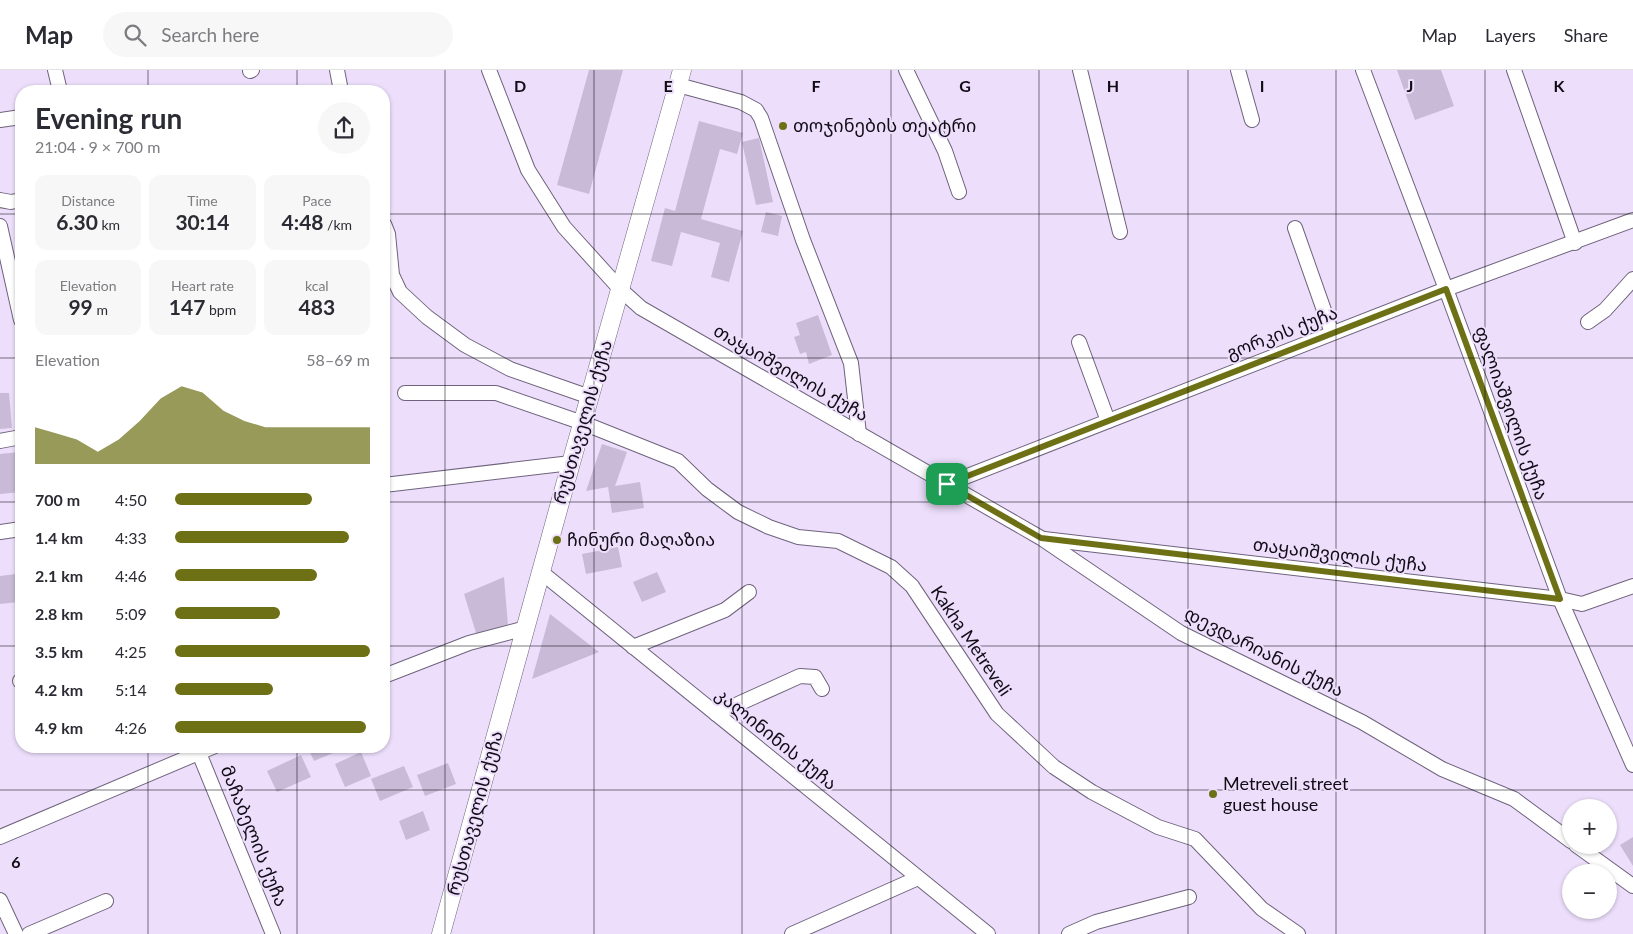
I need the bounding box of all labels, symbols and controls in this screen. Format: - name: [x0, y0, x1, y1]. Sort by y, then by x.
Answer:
- search box: [103, 12, 453, 57]
- text: Map: [25, 20, 73, 49]
- icon: search: [121, 21, 149, 49]
- text: Search here: [161, 23, 259, 46]
- text: Map: [1421, 24, 1457, 46]
- text: Layers: [1485, 24, 1536, 46]
- text: Share: [1564, 24, 1608, 46]
- text: D: [514, 76, 526, 95]
- text: E: [663, 76, 673, 95]
- text: F: [811, 76, 821, 95]
- text: G: [959, 76, 971, 95]
- text: H: [1107, 76, 1119, 95]
- text: I: [1260, 76, 1264, 95]
- text: J: [1407, 76, 1413, 95]
- text: K: [1554, 76, 1566, 95]
- text: Evening run: [35, 101, 182, 135]
- button: share: [318, 102, 370, 154]
- place label: თოჯინების თეატრი: [793, 114, 976, 137]
- marker: თოჯინების თეატრი: [777, 120, 789, 132]
- text: 21:04 · 9 × 700 m: [35, 137, 160, 156]
- text: Distance: [61, 192, 115, 209]
- text: Time: [187, 192, 218, 209]
- text: Pace: [302, 192, 331, 209]
- text: 6.30: [56, 209, 98, 234]
- text: 30:14: [175, 209, 230, 234]
- text: 4:48: [282, 209, 324, 234]
- text: km: [98, 216, 120, 233]
- text: /km: [324, 216, 352, 233]
- text: Elevation: [60, 277, 117, 294]
- text: Heart rate: [171, 277, 234, 294]
- text: kcal: [305, 277, 329, 294]
- text: 99: [68, 294, 93, 319]
- text: 147: [169, 294, 205, 319]
- text: 483: [299, 294, 335, 319]
- text: m: [93, 301, 108, 318]
- text: bpm: [205, 301, 236, 318]
- street label: გორკის ქუჩა: [1223, 301, 1341, 364]
- street label: თაყაიშვილის ქუჩა: [710, 319, 873, 426]
- street label: ფალიაშვილის ქუჩა: [1469, 323, 1554, 503]
- street label: რუსთაველის ქუჩა: [548, 337, 617, 507]
- text: Elevation: [35, 350, 100, 369]
- text: 58–69 m: [306, 350, 370, 369]
- pin: [926, 463, 968, 505]
- icon: arrive: [933, 470, 961, 498]
- text: 700 m: [35, 490, 80, 509]
- text: 4:50: [115, 490, 147, 509]
- text: 1.4 km: [35, 528, 83, 547]
- text: 4:33: [115, 528, 147, 547]
- place label: ჩინური მაღაზია: [567, 528, 715, 551]
- street label: თაყაიშვილის ქუჩა: [1252, 532, 1428, 577]
- marker: ჩინური მაღაზია: [551, 534, 563, 546]
- text: 2.1 km: [35, 566, 83, 585]
- text: 4:46: [115, 566, 147, 585]
- street label: Kakha Metreveli: [927, 581, 1017, 700]
- street label: დევდარიანის ქუჩა: [1181, 601, 1348, 702]
- text: 2.8 km: [35, 604, 83, 623]
- text: 5:09: [115, 604, 147, 623]
- text: 3.5 km: [35, 642, 83, 661]
- text: 4:25: [115, 642, 147, 661]
- text: 4.2 km: [35, 680, 83, 699]
- text: 5:14: [115, 680, 147, 699]
- street label: კალინინის ქუჩა: [711, 682, 842, 795]
- text: 4.9 km: [35, 718, 83, 737]
- text: 4:26: [115, 718, 147, 737]
- street label: რუსთაველის ქუჩა: [441, 728, 508, 898]
- street label: მაჩაბელის ქუჩა: [216, 762, 293, 910]
- place label: Metreveli street guest house: [1223, 772, 1349, 815]
- marker: Metreveli street guest house: [1207, 788, 1219, 800]
- map controls: [1562, 799, 1617, 919]
- button: +: [1562, 799, 1617, 854]
- text: 6: [11, 852, 21, 871]
- button: −: [1562, 864, 1617, 919]

